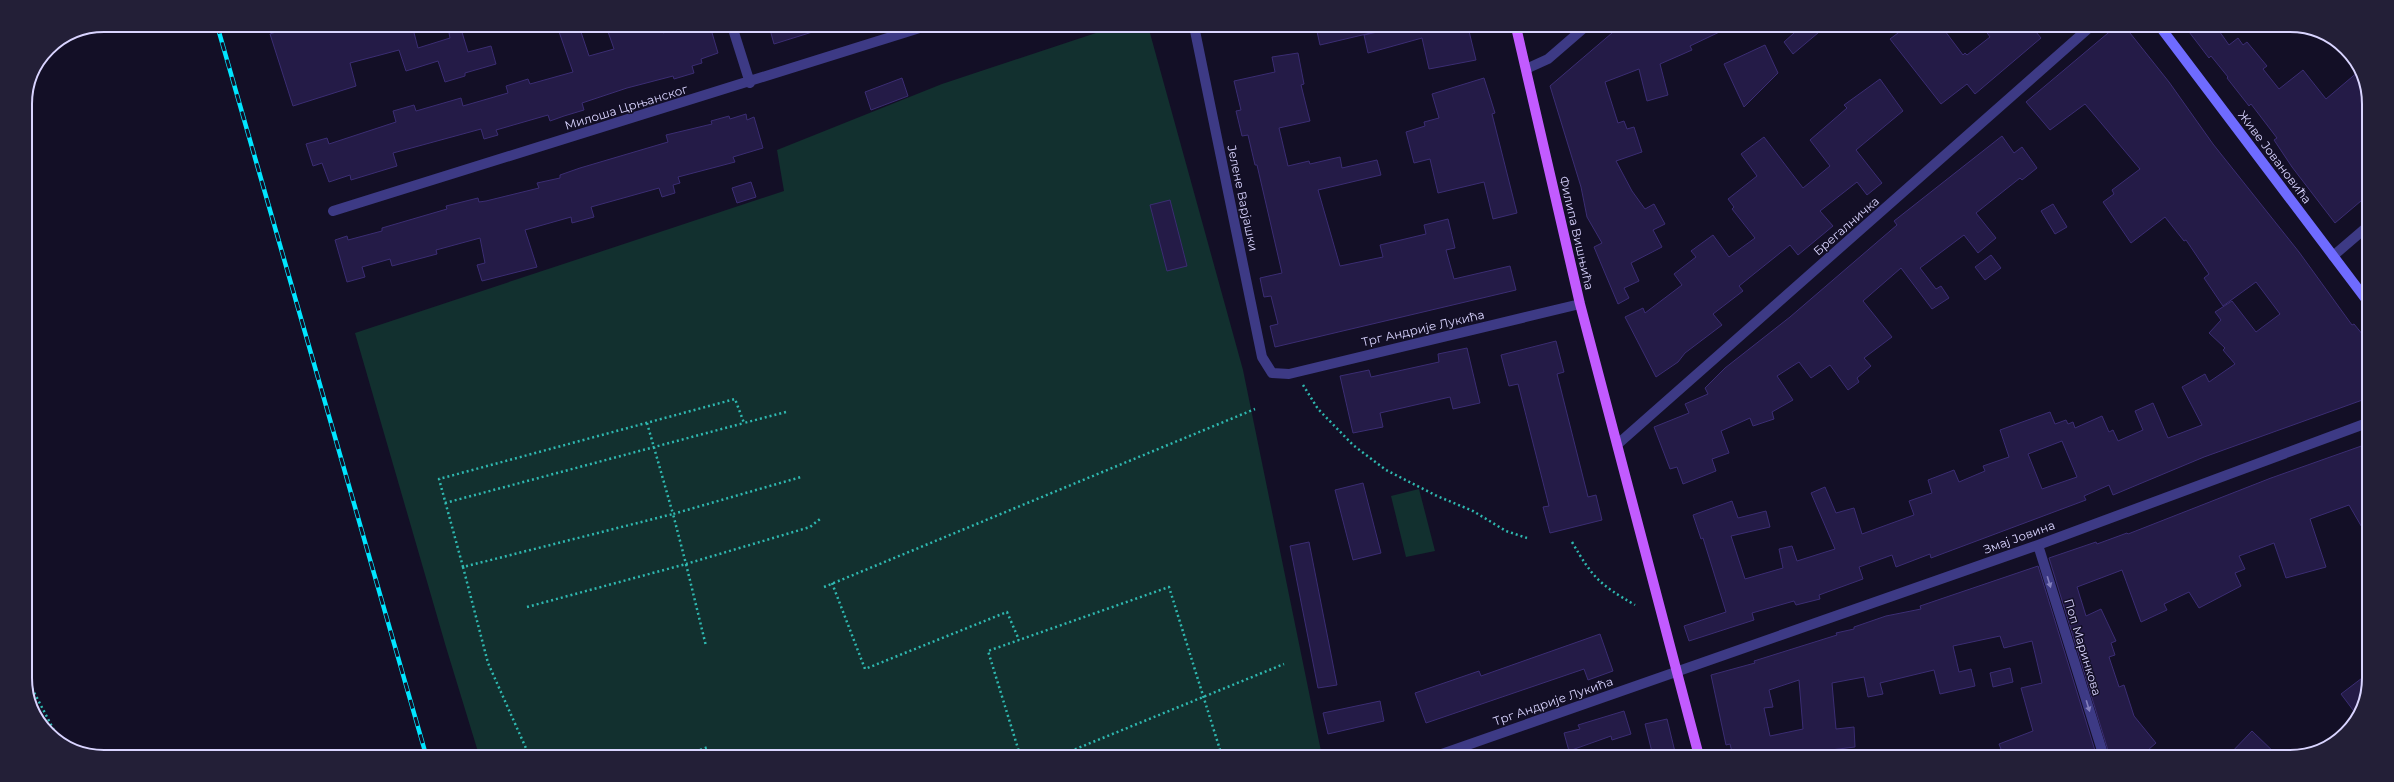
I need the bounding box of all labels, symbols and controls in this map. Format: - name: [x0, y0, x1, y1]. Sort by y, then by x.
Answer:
- street label: Милоша Црњанског: [563, 81, 690, 133]
- street label: Живе Јовановића: [2235, 107, 2315, 207]
- street label: Јелене Варјашки: [1224, 144, 1262, 252]
- street label: Филипа Вишњића: [1557, 175, 1597, 291]
- street label: Брегалничка: [1810, 193, 1882, 259]
- street label: Трг Андрије Лукића: [1360, 307, 1486, 349]
- street label: Змај Јовина: [1981, 517, 2057, 557]
- one-way arrow: [2046, 576, 2052, 588]
- street label: Поп Маринкова: [2061, 597, 2105, 697]
- street label: Трг Андрије Лукића: [1491, 673, 1615, 729]
- one-way arrow: [2085, 700, 2091, 712]

